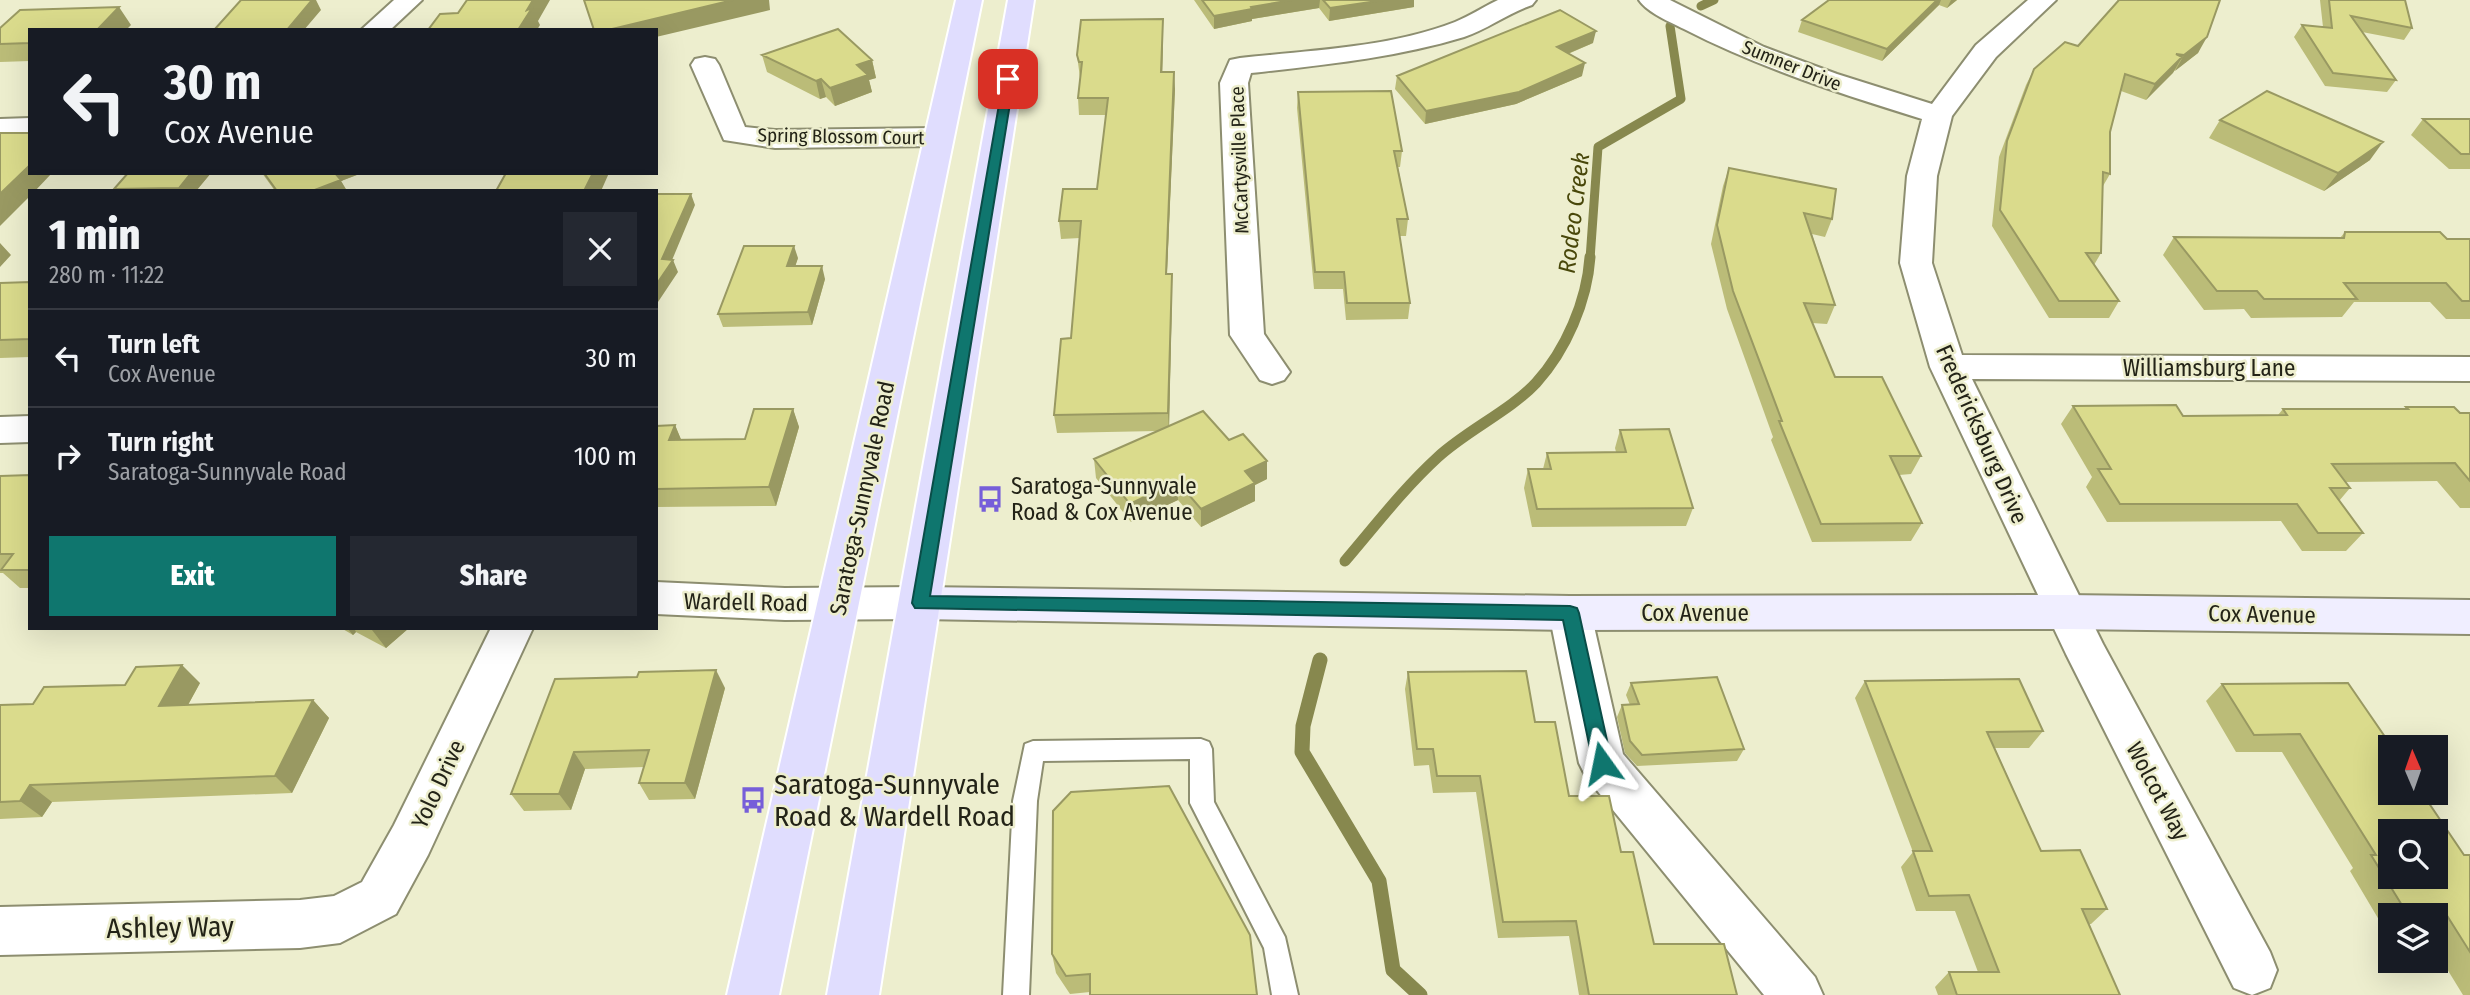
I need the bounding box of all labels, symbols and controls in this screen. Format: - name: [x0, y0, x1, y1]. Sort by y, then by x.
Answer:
- street label: Sumner Drive: [1739, 35, 1845, 96]
- pin: [978, 49, 1038, 109]
- text: 30 m: [164, 53, 262, 112]
- icon: left: [49, 56, 140, 147]
- icon: arrive: [989, 60, 1027, 98]
- street label: McCartysville Place: [1225, 86, 1254, 234]
- text: Cox Avenue: [164, 113, 314, 151]
- street label: Spring Blossom Court: [757, 124, 925, 149]
- water label: Rodeo Creek: [1553, 151, 1595, 275]
- text: 1 min: [49, 210, 140, 260]
- button: close: [563, 212, 637, 286]
- text: 280 m · 11:22: [49, 261, 164, 289]
- text: Turn left: [108, 329, 200, 360]
- icon: left: [49, 339, 87, 377]
- street label: Fredericksburg Drive: [1930, 340, 2034, 528]
- text: 30 m: [586, 343, 637, 374]
- street label: Williamsburg Lane: [2123, 354, 2295, 382]
- text: Cox Avenue: [108, 360, 216, 388]
- street label: Saratoga-Sunnyvale Road: [823, 378, 901, 618]
- text: Turn right: [108, 427, 214, 458]
- icon: right: [49, 437, 87, 475]
- text: 100 m: [574, 441, 637, 472]
- text: Saratoga-Sunnyvale Road: [108, 458, 347, 486]
- place label: Saratoga-Sunnyvale Road & Cox Avenue: [1011, 472, 1197, 526]
- bus stop icon: Saratoga-Sunnyvale Road & Cox Avenue: [975, 484, 1005, 514]
- button: Exit: [49, 536, 336, 616]
- button: Share: [350, 536, 637, 616]
- street label: Wardell Road: [684, 587, 808, 617]
- street label: Cox Avenue: [1641, 599, 1749, 627]
- street label: Cox Avenue: [2208, 599, 2316, 629]
- position arrow: [1565, 726, 1639, 800]
- street label: Yolo Drive: [405, 735, 471, 833]
- north arrow: [2378, 735, 2448, 805]
- map controls: [2378, 735, 2448, 973]
- street label: Wolcot Way: [2120, 737, 2196, 846]
- place label: Saratoga-Sunnyvale Road & Wardell Road: [774, 768, 1015, 833]
- bus stop icon: Saratoga-Sunnyvale Road & Wardell Road: [738, 785, 768, 815]
- button: search: [2378, 819, 2448, 889]
- button: layers: [2378, 903, 2448, 973]
- street label: Ashley Way: [106, 910, 234, 945]

